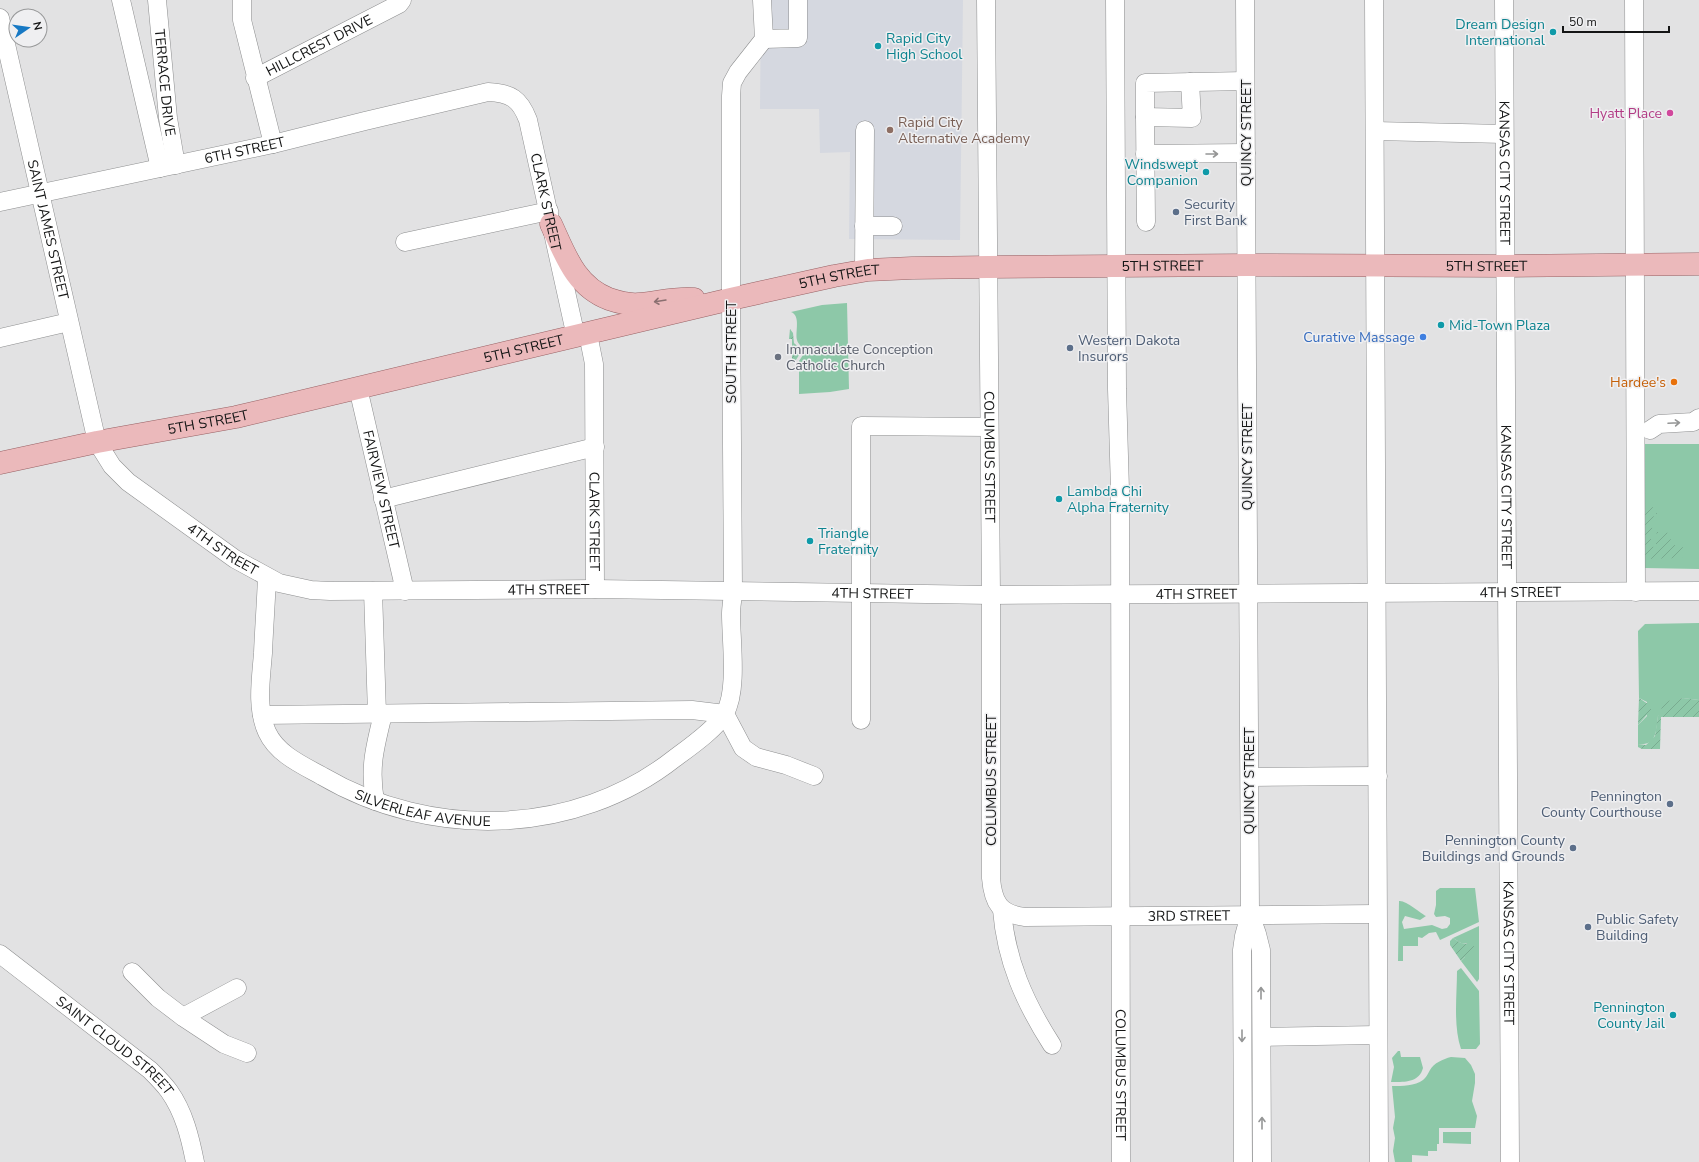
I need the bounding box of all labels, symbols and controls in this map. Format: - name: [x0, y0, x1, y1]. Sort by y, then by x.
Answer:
- north arrow: [8, 8, 48, 48]
- scale bar: [1563, 8, 1669, 34]
- street label: HILLCREST DRIVE: [262, 10, 376, 80]
- text: 50 m: [1569, 14, 1597, 30]
- place label: Dream Design International: [1455, 15, 1546, 50]
- text: N: [29, 20, 45, 32]
- marker: Dream Design International: [1548, 27, 1558, 37]
- street label: TERRACE DRIVE: [150, 28, 180, 138]
- place label: Rapid City High School: [886, 29, 963, 64]
- marker: Rapid City High School: [873, 41, 883, 51]
- street label: QUINCY STREET: [1237, 79, 1256, 186]
- street label: KANSAS CITY STREET: [1495, 101, 1515, 246]
- place label: Hyatt Place: [1589, 104, 1662, 123]
- marker: Hyatt Place: [1665, 108, 1675, 118]
- place label: Rapid City Alternative Academy: [898, 113, 1031, 148]
- marker: Rapid City Alternative Academy: [885, 125, 895, 135]
- street label: 6TH STREET: [203, 132, 287, 168]
- one-way arrow: [1205, 150, 1218, 158]
- street label: CLARK STREET: [526, 151, 566, 253]
- place label: Windswept Companion: [1125, 155, 1198, 190]
- street label: SAINT JAMES STREET: [23, 158, 74, 302]
- marker: Windswept Companion: [1201, 167, 1211, 177]
- place label: Security First Bank: [1184, 195, 1248, 230]
- marker: Security First Bank: [1171, 207, 1181, 217]
- street label: 5TH STREET: [1121, 256, 1204, 275]
- street label: 5TH STREET: [1446, 256, 1528, 276]
- street label: 5TH STREET: [797, 260, 881, 293]
- one-way arrow: [654, 297, 667, 305]
- street label: SOUTH STREET: [722, 300, 741, 403]
- place label: Mid-Town Plaza: [1449, 316, 1550, 335]
- marker: Mid-Town Plaza: [1436, 320, 1446, 330]
- place label: Curative Massage: [1303, 328, 1415, 347]
- street label: 5TH STREET: [481, 330, 566, 367]
- place label: Western Dakota Insurors: [1078, 331, 1180, 366]
- marker: Curative Massage: [1418, 332, 1428, 342]
- place label: Immaculate Conception Catholic Church: [786, 340, 933, 375]
- marker: Western Dakota Insurors: [1065, 343, 1075, 353]
- marker: Immaculate Conception Catholic Church: [773, 352, 783, 362]
- place label: Hardee's: [1610, 373, 1666, 392]
- marker: Hardee's: [1669, 377, 1679, 387]
- street label: COLUMBUS STREET: [980, 391, 1000, 524]
- street label: QUINCY STREET: [1238, 403, 1257, 510]
- street label: 5TH STREET: [166, 405, 251, 439]
- one-way arrow: [1667, 419, 1680, 426]
- street label: KANSAS CITY STREET: [1497, 425, 1516, 570]
- street label: FAIRVIEW STREET: [359, 428, 404, 551]
- street label: CLARK STREET: [585, 472, 604, 572]
- place label: Lambda Chi Alpha Fraternity: [1067, 482, 1170, 517]
- marker: Lambda Chi Alpha Fraternity: [1054, 494, 1064, 504]
- street label: 4TH STREET: [183, 518, 262, 580]
- place label: Triangle Fraternity: [818, 524, 879, 559]
- marker: Triangle Fraternity: [805, 536, 815, 546]
- street label: 4TH STREET: [507, 580, 590, 599]
- street label: 4TH STREET: [1479, 582, 1562, 602]
- street label: 4TH STREET: [831, 583, 914, 603]
- street label: 4TH STREET: [1155, 584, 1238, 604]
- street label: COLUMBUS STREET: [982, 713, 1001, 846]
- street label: QUINCY STREET: [1240, 727, 1259, 834]
- street label: SILVERLEAF AVENUE: [352, 784, 491, 830]
- place label: Pennington County Courthouse: [1541, 787, 1662, 822]
- marker: Pennington County Courthouse: [1665, 799, 1675, 809]
- place label: Pennington County Buildings and Grounds: [1422, 831, 1566, 866]
- marker: Pennington County Buildings and Grounds: [1568, 843, 1578, 853]
- street label: KANSAS CITY STREET: [1499, 881, 1519, 1026]
- street label: 3RD STREET: [1148, 906, 1231, 925]
- place label: Public Safety Building: [1596, 910, 1679, 945]
- marker: Public Safety Building: [1583, 922, 1593, 932]
- one-way arrow: [1257, 987, 1265, 1000]
- street label: SAINT CLOUD STREET: [52, 991, 179, 1099]
- place label: Pennington County Jail: [1593, 998, 1666, 1033]
- street label: COLUMBUS STREET: [1111, 1009, 1130, 1142]
- marker: Pennington County Jail: [1668, 1010, 1678, 1020]
- one-way arrow: [1238, 1029, 1246, 1042]
- one-way arrow: [1258, 1117, 1266, 1130]

